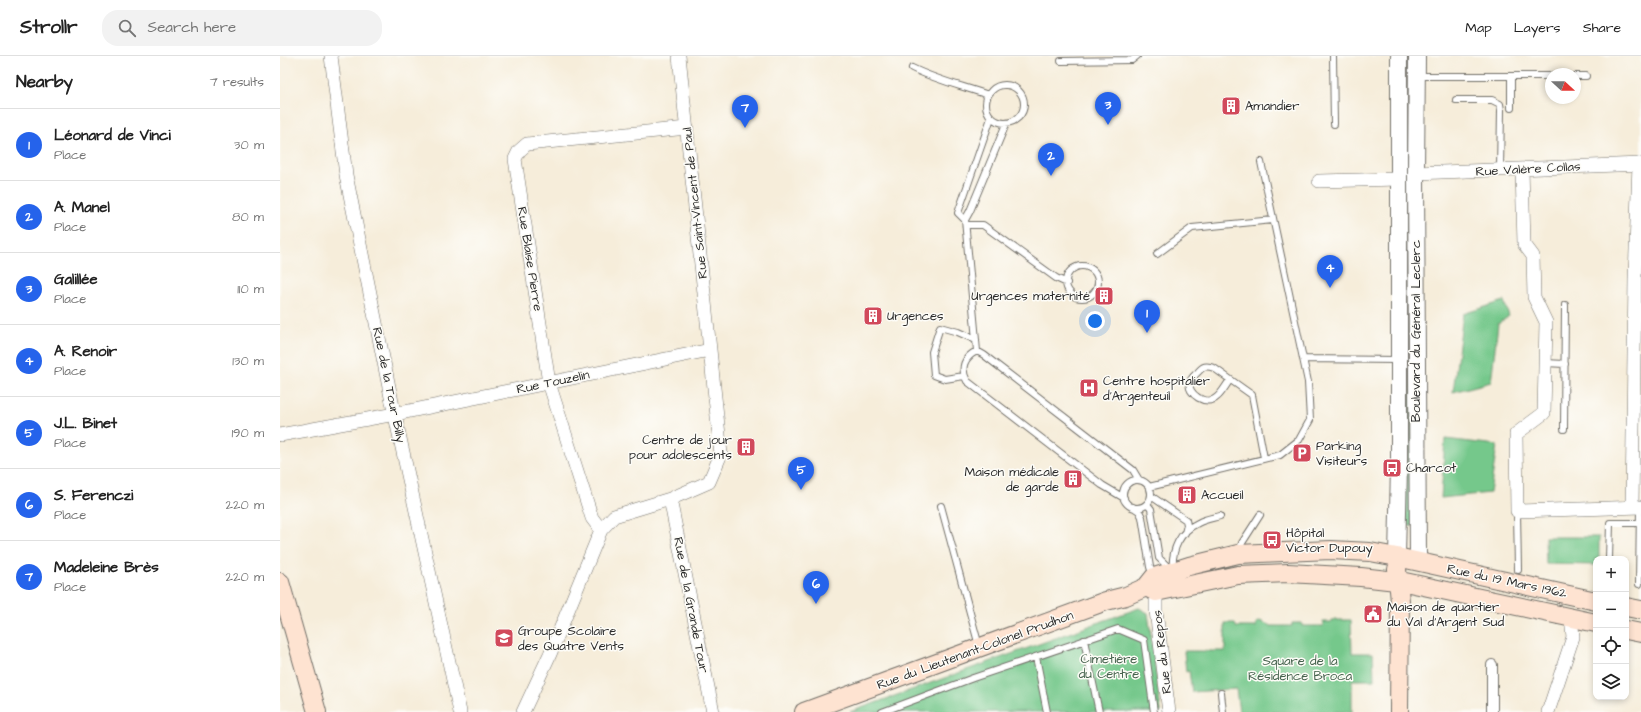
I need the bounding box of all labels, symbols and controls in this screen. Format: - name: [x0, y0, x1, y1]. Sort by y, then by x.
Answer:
- search box: [102, 10, 382, 46]
- text: Strollr: [20, 14, 78, 41]
- icon: search: [116, 17, 138, 39]
- text: Search here: [148, 17, 236, 38]
- text: Map: [1465, 18, 1492, 38]
- text: Layers: [1514, 18, 1561, 38]
- text: Share: [1583, 18, 1621, 38]
- north arrow: [1545, 68, 1581, 104]
- text: Nearby: [16, 70, 73, 94]
- text: 7 results: [210, 73, 264, 91]
- pin: 3: [1095, 92, 1121, 125]
- pin: 7: [732, 95, 758, 128]
- building icon: Amandier: [1220, 95, 1242, 117]
- place label: Amandier: [1245, 97, 1299, 115]
- text: Léonard de Vinci: [54, 125, 171, 146]
- street label: Rue Saint-Vincent de Paul: [678, 126, 712, 280]
- text: 1: [28, 136, 30, 154]
- text: 30 m: [234, 136, 264, 154]
- pin: 2: [1038, 143, 1064, 176]
- text: Place: [54, 146, 86, 164]
- street label: Rue Valère Collas: [1475, 157, 1581, 181]
- text: A. Manel: [54, 197, 110, 218]
- street label: Rue Blaise Pierre: [513, 206, 547, 312]
- text: 2: [25, 208, 33, 226]
- text: 80 m: [232, 208, 264, 226]
- text: Place: [54, 218, 86, 236]
- street label: Boulevard du Général Leclerc: [1407, 240, 1425, 422]
- pin: 4: [1317, 255, 1343, 288]
- text: Galillée: [54, 269, 98, 290]
- text: 3: [26, 280, 32, 298]
- text: 110 m: [237, 280, 264, 298]
- building icon: Urgences maternité: [1093, 285, 1115, 307]
- place label: Urgences maternité: [971, 287, 1090, 306]
- text: Place: [54, 290, 86, 308]
- pin: 1: [1134, 300, 1160, 333]
- building icon: Urgences: [862, 305, 884, 327]
- place label: Urgences: [887, 307, 944, 326]
- your location: [1085, 311, 1105, 331]
- street label: Rue de la Tour Billy: [367, 326, 410, 445]
- text: A. Renoir: [54, 341, 117, 362]
- text: 4: [25, 352, 33, 370]
- text: 130 m: [232, 352, 264, 370]
- text: Place: [54, 362, 86, 380]
- street label: Rue Touzelin: [515, 365, 592, 399]
- place label: Centre hospitalier d'Argenteuil: [1103, 372, 1210, 406]
- hospital icon: Centre hospitalier d'Argenteuil: [1078, 377, 1100, 399]
- text: J.L. Binet: [54, 413, 117, 434]
- text: 5: [24, 424, 34, 442]
- text: 190 m: [231, 424, 264, 442]
- place label: Centre de jour pour adolescents: [629, 431, 732, 464]
- text: Place: [54, 434, 86, 452]
- building icon: Centre de jour pour adolescents: [735, 436, 757, 458]
- place label: Parking Visiteurs: [1316, 437, 1368, 470]
- parking icon: Parking Visiteurs: [1291, 442, 1313, 464]
- pin: 5: [788, 457, 814, 490]
- bus stop icon: Charcot: [1381, 457, 1403, 479]
- place label: Charcot: [1406, 459, 1457, 477]
- place label: Maison médicale de garde: [964, 463, 1059, 497]
- building icon: Maison médicale de garde: [1062, 468, 1084, 490]
- building icon: Accueil: [1176, 484, 1198, 506]
- text: S. Ferenczi: [54, 485, 133, 506]
- place label: Accueil: [1201, 486, 1243, 504]
- text: 6: [25, 496, 33, 514]
- text: 220 m: [226, 496, 264, 514]
- text: Place: [54, 506, 86, 524]
- place label: Hôpital Victor Dupouy: [1286, 524, 1373, 558]
- bus stop icon: Hôpital Victor Dupouy: [1261, 529, 1283, 551]
- street label: Rue de la Grande Tour: [669, 535, 713, 675]
- map controls: [1593, 556, 1629, 700]
- button: +: [1593, 556, 1629, 592]
- text: Madeleine Brès: [54, 557, 159, 578]
- street label: Rue du 19 Mars 1962: [1446, 560, 1569, 603]
- text: 7: [25, 568, 33, 586]
- text: 220 m: [226, 568, 264, 586]
- pin: 6: [803, 571, 829, 604]
- text: Place: [54, 578, 86, 596]
- button: −: [1593, 592, 1629, 628]
- place label: Maison de quartier du Val d'Argent Sud: [1387, 598, 1504, 632]
- public building icon: Maison de quartier du Val d'Argent Sud: [1362, 603, 1384, 625]
- street label: Rue du Lieutenant-Colonel Prudhon: [874, 606, 1076, 694]
- street label: Rue du Repos: [1148, 609, 1176, 695]
- place label: Groupe Scolaire des Quatre Vents: [518, 622, 625, 655]
- school or university icon: Groupe Scolaire des Quatre Vents: [493, 627, 515, 649]
- button: locate: [1593, 628, 1629, 664]
- park label: Cimetière du Centre: [1079, 650, 1139, 683]
- park label: Square de la Résidence Broca: [1248, 652, 1352, 685]
- button: layers: [1593, 664, 1629, 700]

